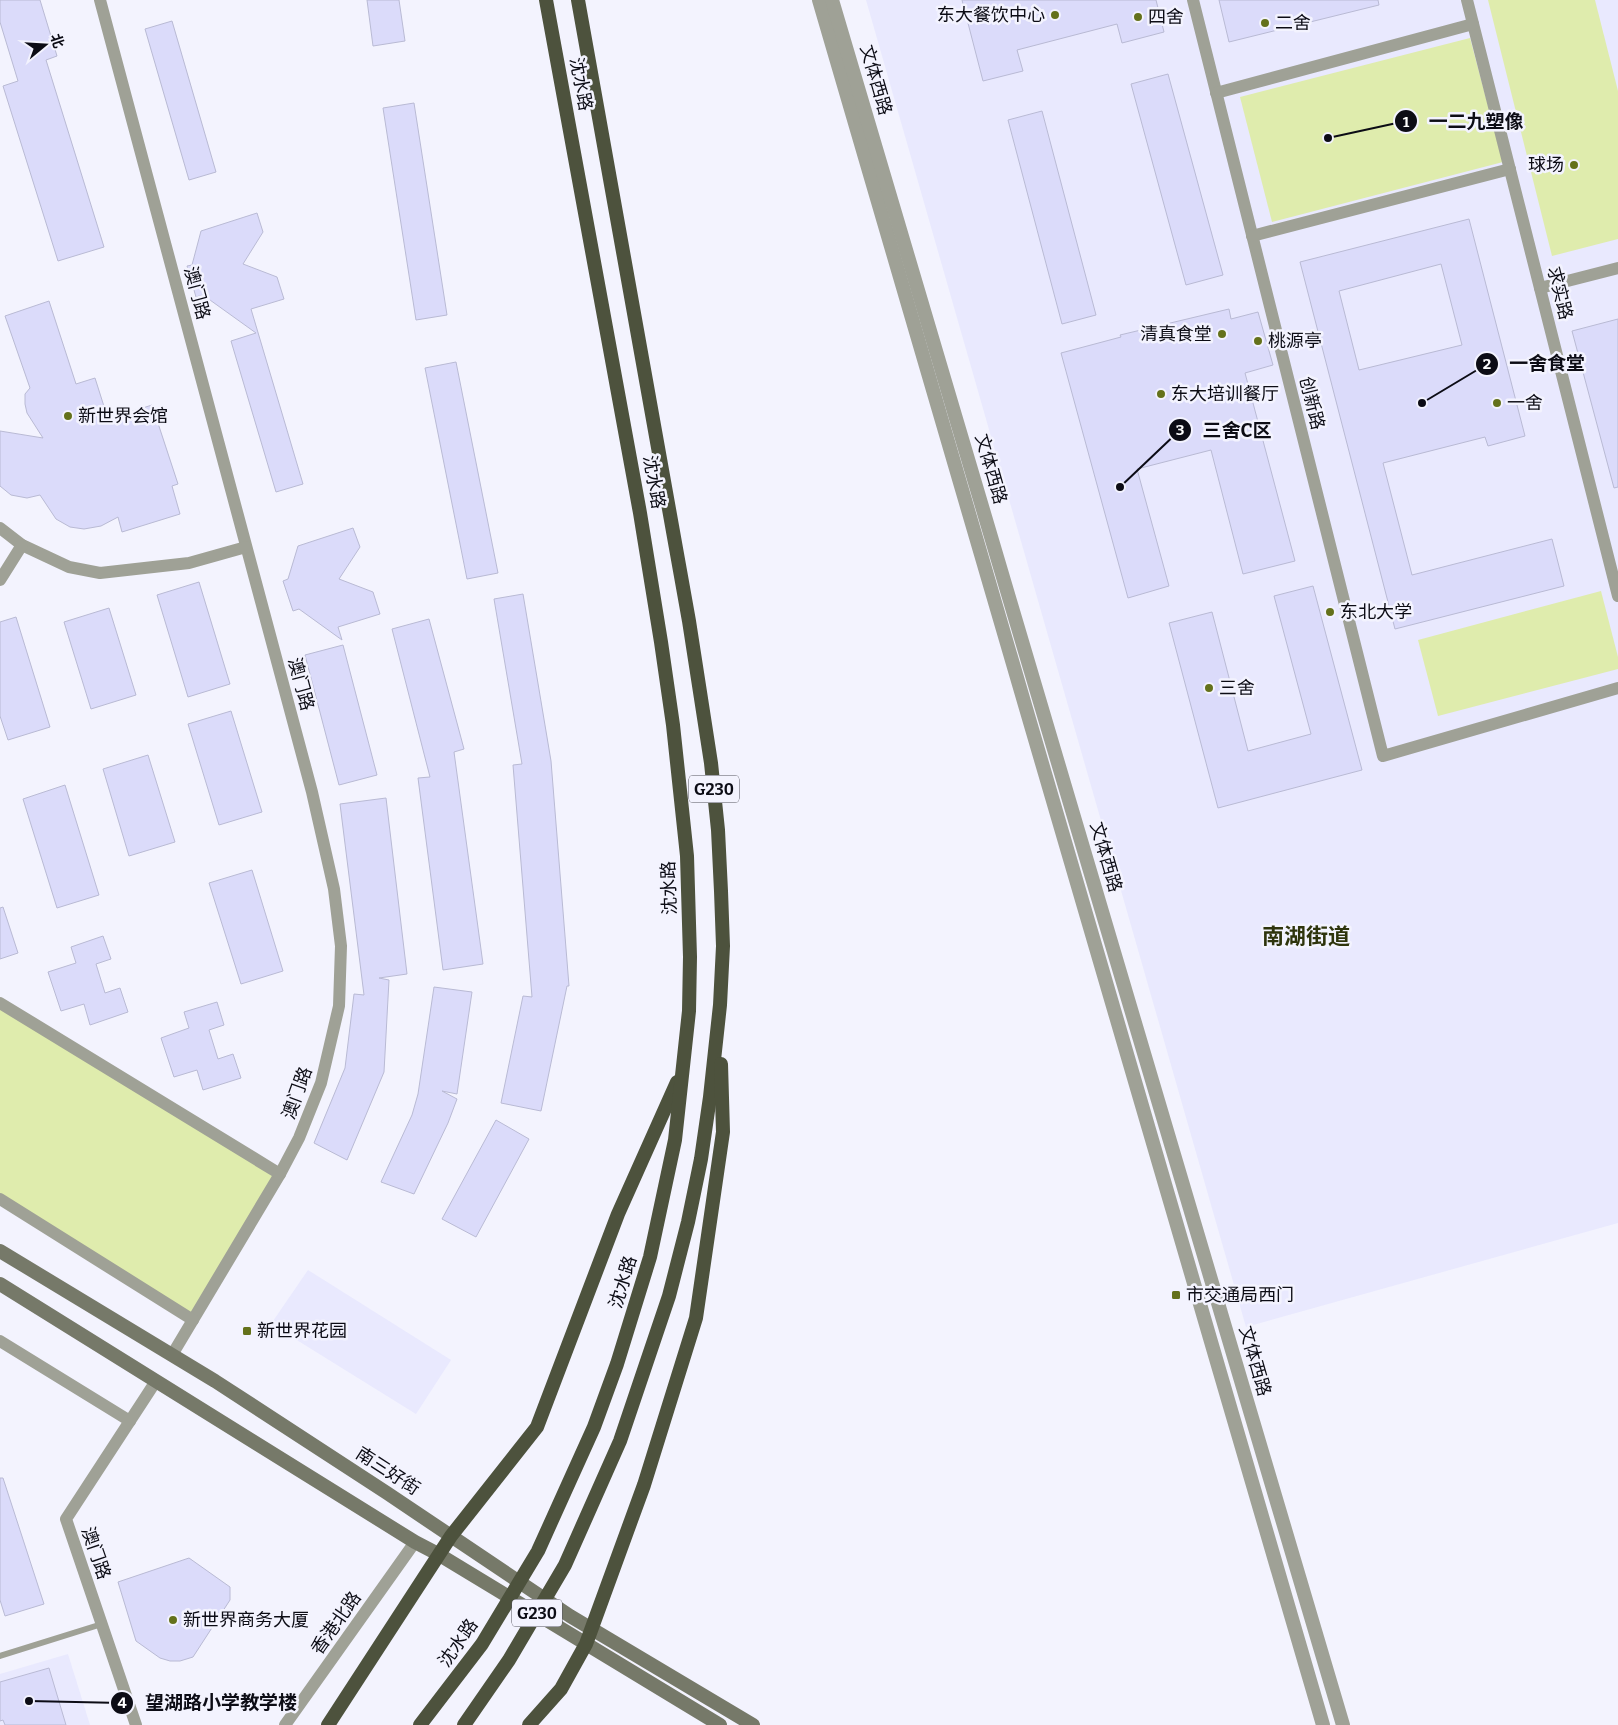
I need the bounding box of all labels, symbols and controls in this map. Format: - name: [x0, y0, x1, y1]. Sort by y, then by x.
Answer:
- place label: 东大餐饮中心: [937, 4, 1045, 26]
- place label: 四舍: [1148, 6, 1184, 28]
- marker: 东大餐饮中心: [1049, 9, 1061, 21]
- marker: 四舍: [1132, 11, 1144, 23]
- place label: 二舍: [1275, 12, 1311, 34]
- marker: 二舍: [1259, 17, 1271, 29]
- north arrow: [20, 20, 70, 70]
- text: 北: [47, 32, 67, 50]
- street label: 文体西路: [856, 42, 896, 118]
- street label: 沈水路: [565, 55, 597, 113]
- callout: 一二九塑像: [1393, 104, 1533, 138]
- text: 一二九塑像: [1428, 110, 1524, 133]
- text: 1: [1403, 113, 1410, 131]
- place label: 球场: [1528, 154, 1564, 176]
- marker: 球场: [1568, 159, 1580, 171]
- street label: 澳门路: [179, 264, 215, 322]
- street label: 求实路: [1543, 264, 1577, 322]
- place label: 清真食堂: [1140, 323, 1212, 345]
- marker: 清真食堂: [1216, 328, 1228, 340]
- place label: 桃源亭: [1268, 330, 1322, 352]
- marker: 桃源亭: [1252, 335, 1264, 347]
- callout: 一舍食堂: [1474, 347, 1595, 381]
- text: 一舍食堂: [1509, 352, 1585, 375]
- text: 2: [1483, 355, 1491, 373]
- street label: 创新路: [1295, 374, 1329, 432]
- place label: 东大培训餐厅: [1171, 383, 1279, 405]
- marker: 东大培训餐厅: [1155, 388, 1167, 400]
- place label: 一舍: [1507, 392, 1543, 414]
- marker: 一舍: [1491, 397, 1503, 409]
- place label: 新世界会馆: [78, 405, 168, 427]
- marker: 新世界会馆: [62, 410, 74, 422]
- callout: 三舍C区: [1167, 413, 1281, 447]
- text: 三舍C区: [1202, 419, 1272, 442]
- text: 3: [1176, 421, 1184, 439]
- street label: 文体西路: [971, 431, 1011, 507]
- street label: 沈水路: [638, 454, 670, 510]
- place label: 东北大学: [1340, 601, 1412, 623]
- marker: 东北大学: [1324, 606, 1336, 618]
- street label: 澳门路: [283, 655, 319, 713]
- place label: 三舍: [1219, 677, 1255, 699]
- marker: 三舍: [1203, 682, 1215, 694]
- road number: G230: [689, 776, 739, 802]
- street label: 文体西路: [1086, 819, 1126, 895]
- street label: 沈水路: [657, 861, 681, 915]
- district label: 南湖街道: [1262, 923, 1350, 950]
- street label: 澳门路: [277, 1064, 317, 1122]
- street label: 沈水路: [605, 1253, 641, 1311]
- place label: 市交通局西门: [1186, 1284, 1294, 1306]
- marker: 市交通局西门: [1170, 1289, 1182, 1301]
- place label: 新世界花园: [257, 1320, 347, 1342]
- street label: 文体西路: [1235, 1323, 1275, 1399]
- marker: 新世界花园: [241, 1325, 253, 1337]
- street label: 南三好街: [352, 1442, 424, 1500]
- street label: 澳门路: [77, 1524, 115, 1582]
- street label: 香港北路: [306, 1587, 366, 1659]
- road number: G230: [512, 1600, 562, 1626]
- place label: 新世界商务大厦: [183, 1609, 309, 1631]
- marker: 新世界商务大厦: [167, 1614, 179, 1626]
- street label: 沈水路: [434, 1615, 482, 1671]
- callout: 望湖路小学教学楼: [110, 1686, 307, 1720]
- text: 望湖路小学教学楼: [145, 1691, 297, 1714]
- text: 4: [117, 1694, 127, 1712]

